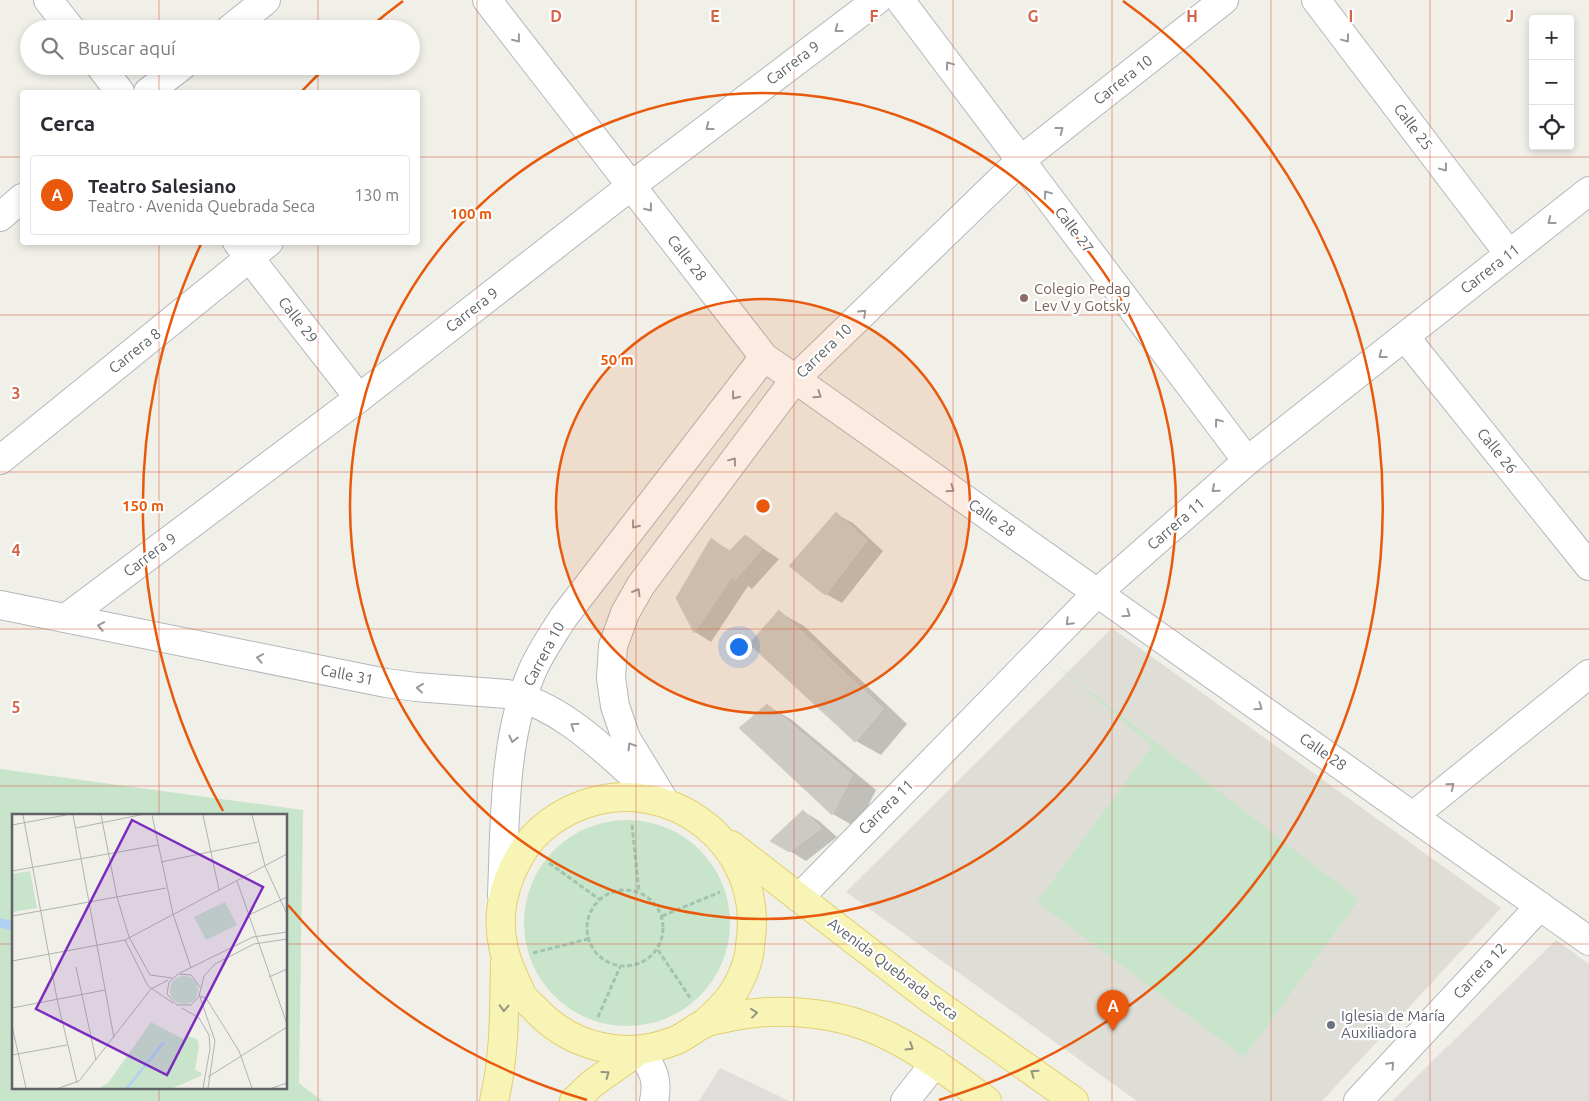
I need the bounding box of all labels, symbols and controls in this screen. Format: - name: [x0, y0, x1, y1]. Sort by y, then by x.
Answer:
- text: D: [550, 7, 562, 25]
- text: E: [710, 7, 720, 25]
- text: F: [870, 7, 879, 25]
- text: G: [1027, 7, 1039, 25]
- text: H: [1186, 7, 1198, 25]
- text: I: [1349, 7, 1353, 25]
- text: J: [1506, 7, 1514, 25]
- map controls: [1529, 15, 1574, 150]
- button: +: [1529, 15, 1574, 60]
- search box: [20, 20, 420, 75]
- one-way arrow: [835, 24, 844, 32]
- one-way arrow: [512, 33, 521, 42]
- one-way arrow: [1340, 33, 1348, 42]
- icon: search: [38, 34, 66, 62]
- text: Buscar aquí: [78, 37, 176, 59]
- street label: Carrera 9: [763, 37, 823, 88]
- street label: Carrera 10: [1090, 51, 1156, 108]
- button: −: [1529, 60, 1574, 105]
- one-way arrow: [946, 61, 955, 71]
- street label: Calle 25: [1391, 100, 1436, 153]
- button: locate: [1529, 105, 1574, 150]
- text: Cerca: [40, 111, 95, 135]
- one-way arrow: [706, 122, 715, 130]
- one-way arrow: [1054, 127, 1063, 136]
- one-way arrow: [1438, 162, 1447, 172]
- text: Teatro Salesiano: [88, 175, 236, 197]
- text: A: [51, 186, 63, 204]
- text: 130 m: [354, 186, 399, 204]
- one-way arrow: [1044, 190, 1053, 200]
- text: Teatro · Avenida Quebrada Seca: [88, 197, 315, 215]
- one-way arrow: [643, 203, 652, 212]
- street label: Calle 27: [1052, 203, 1097, 256]
- text: 100 m: [450, 205, 492, 222]
- one-way arrow: [1547, 215, 1557, 224]
- street label: Calle 28: [664, 231, 711, 284]
- street label: Carrera 11: [1457, 240, 1523, 297]
- place label: Colegio Pedag Lev V y Gotsky: [1034, 280, 1131, 314]
- street label: Carrera 9: [442, 284, 501, 335]
- marker: Colegio Pedag Lev V y Gotsky: [1018, 292, 1030, 304]
- street label: Calle 29: [275, 293, 322, 346]
- one-way arrow: [857, 310, 866, 319]
- street label: Carrera 10: [792, 320, 855, 381]
- street label: Carrera 8: [105, 325, 164, 377]
- one-way arrow: [1379, 349, 1388, 357]
- text: 50 m: [600, 351, 634, 368]
- text: 3: [11, 384, 21, 402]
- one-way arrow: [813, 389, 822, 398]
- one-way arrow: [732, 390, 740, 399]
- one-way arrow: [1215, 418, 1224, 428]
- street label: Calle 26: [1474, 425, 1521, 477]
- one-way arrow: [728, 458, 736, 467]
- one-way arrow: [945, 483, 955, 492]
- one-way arrow: [1212, 484, 1221, 492]
- street label: Carrera 11: [1144, 494, 1208, 553]
- street label: Calle 28: [966, 495, 1019, 540]
- text: 150 m: [122, 497, 164, 514]
- centre of rings: [754, 497, 772, 515]
- one-way arrow: [632, 519, 641, 528]
- street label: Carrera 9: [120, 529, 180, 580]
- text: 4: [11, 541, 21, 559]
- one-way arrow: [631, 588, 641, 597]
- one-way arrow: [1121, 608, 1130, 617]
- one-way arrow: [1065, 616, 1074, 625]
- street label: Carrera 10: [520, 619, 568, 689]
- one-way arrow: [96, 621, 105, 631]
- your location: [726, 634, 752, 660]
- one-way arrow: [256, 653, 264, 663]
- street label: Calle 31: [319, 661, 375, 688]
- one-way arrow: [415, 683, 423, 694]
- text: 5: [11, 698, 21, 716]
- one-way arrow: [1253, 702, 1262, 710]
- one-way arrow: [570, 723, 580, 732]
- street label: Calle 28: [1297, 729, 1350, 774]
- one-way arrow: [508, 734, 519, 743]
- one-way arrow: [627, 742, 637, 751]
- street label: Carrera 11: [855, 776, 917, 838]
- one-way arrow: [1445, 783, 1454, 791]
- inset map: [12, 814, 288, 1088]
- street label: Avenida Quebrada Seca: [825, 914, 962, 1023]
- street label: Carrera 12: [1449, 939, 1510, 1002]
- pin: A: [1097, 990, 1129, 1031]
- one-way arrow: [499, 1004, 509, 1012]
- place label: Iglesia de María Auxiliadora: [1341, 1007, 1445, 1041]
- one-way arrow: [750, 1008, 758, 1019]
- marker: Iglesia de María Auxiliadora: [1325, 1019, 1337, 1031]
- one-way arrow: [904, 1041, 913, 1050]
- one-way arrow: [1385, 1062, 1394, 1071]
- one-way arrow: [1031, 1070, 1040, 1079]
- one-way arrow: [600, 1071, 610, 1080]

